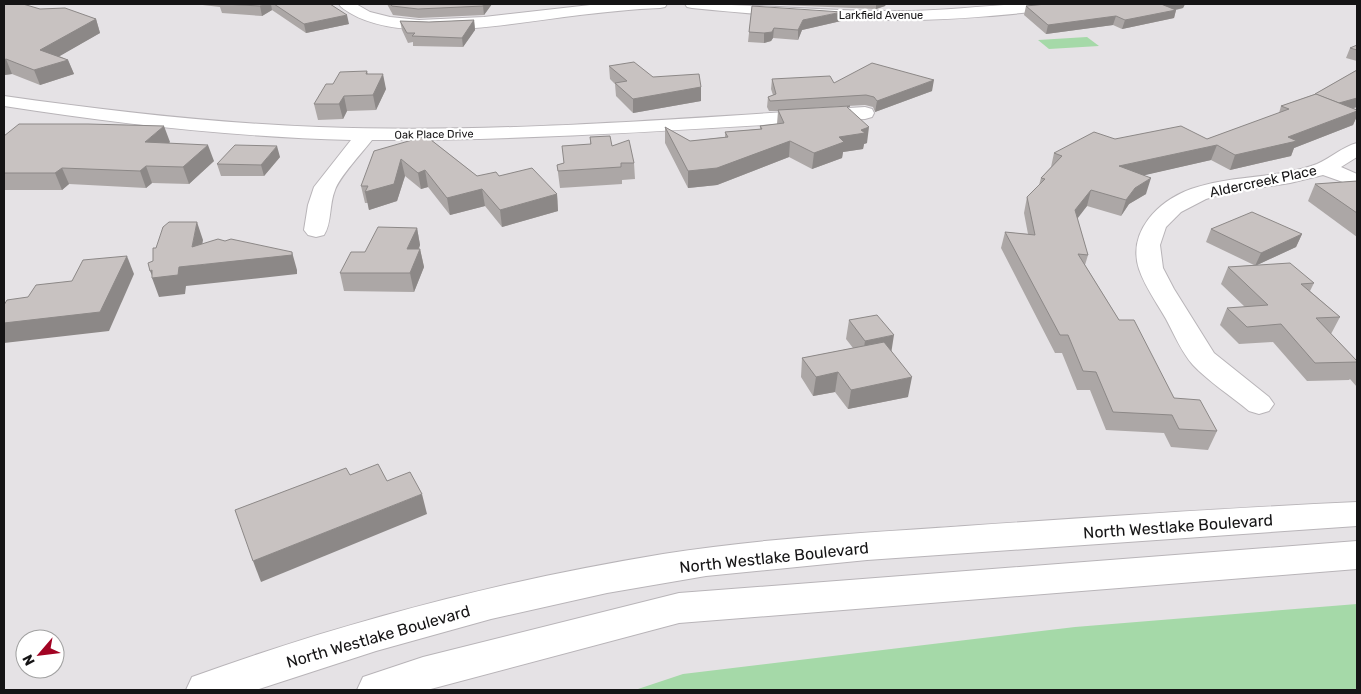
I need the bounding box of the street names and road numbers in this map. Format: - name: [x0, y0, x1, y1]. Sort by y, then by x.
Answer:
- street label: Larkfield Avenue: [839, 9, 923, 22]
- street label: Oak Place Drive: [394, 127, 474, 142]
- street label: Aldercreek Place: [1208, 162, 1318, 201]
- street label: North Westlake Boulevard: [1082, 510, 1274, 543]
- street label: North Westlake Boulevard: [678, 538, 870, 577]
- street label: North Westlake Boulevard: [284, 601, 472, 672]

